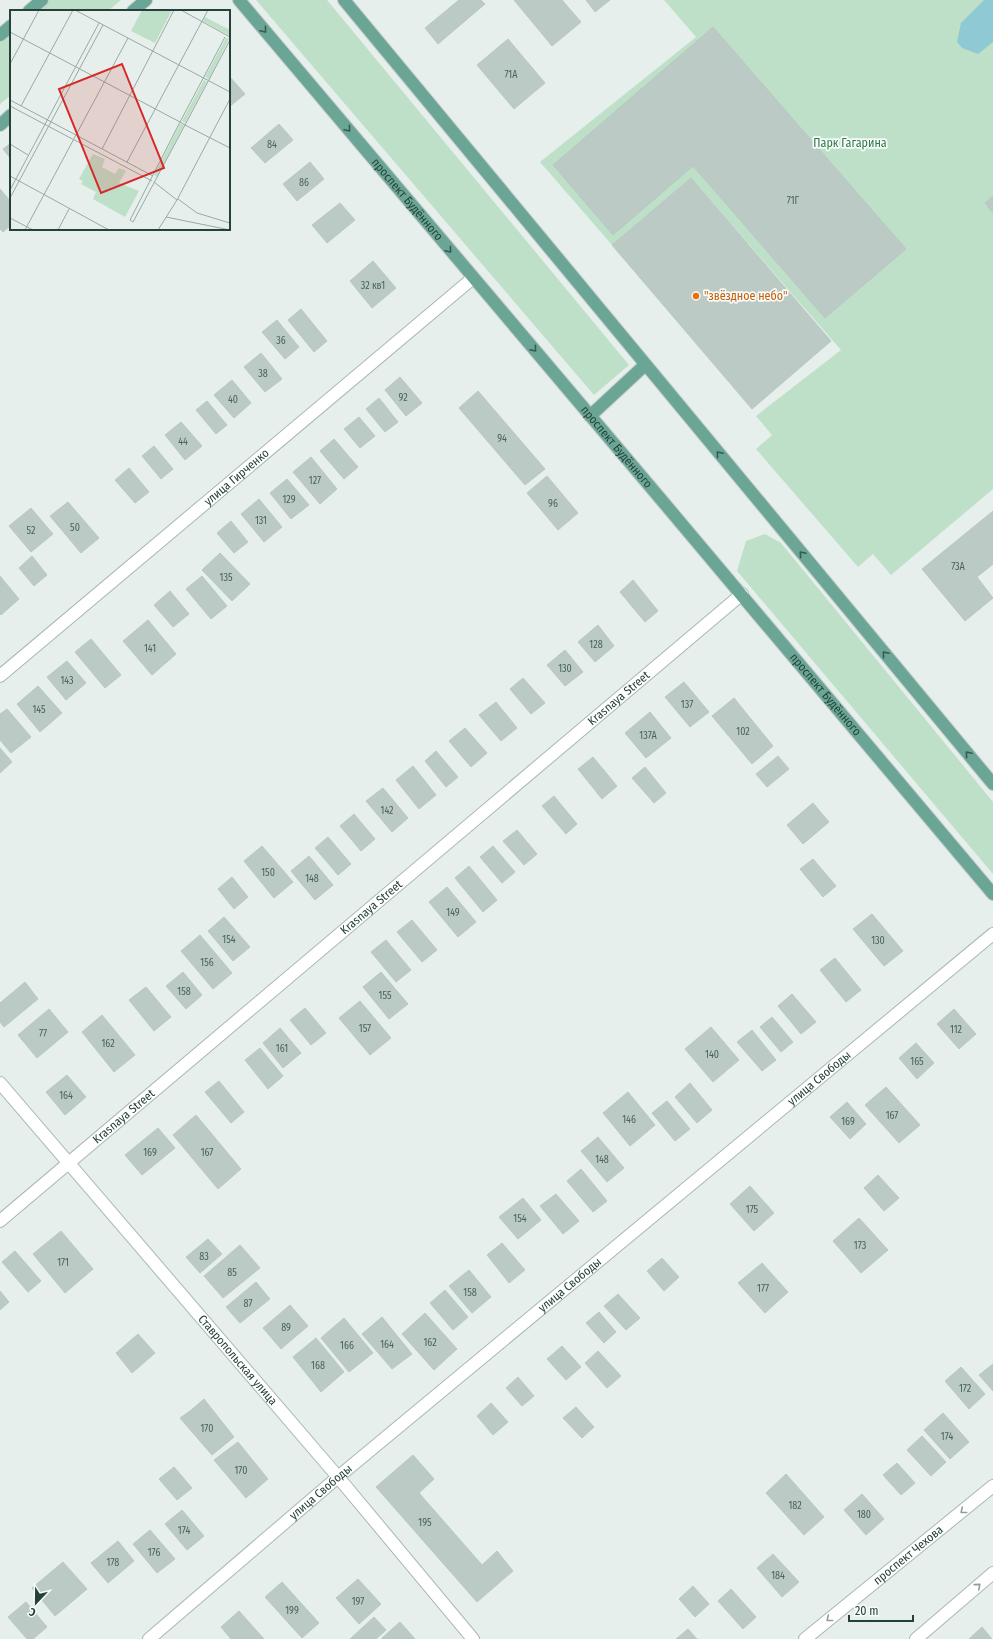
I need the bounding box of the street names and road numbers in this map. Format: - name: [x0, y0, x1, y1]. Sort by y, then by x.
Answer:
- street label: проспект Будённого: [369, 156, 446, 243]
- street label: проспект Будённого: [578, 403, 655, 491]
- street label: улица Гирченко: [201, 446, 272, 508]
- street label: проспект Будённого: [787, 650, 864, 738]
- street label: Krasnaya Street: [585, 668, 653, 728]
- street label: Krasnaya Street: [337, 877, 405, 937]
- street label: улица Свободы: [785, 1048, 854, 1108]
- street label: Krasnaya Street: [90, 1086, 158, 1147]
- street label: улица Свободы: [535, 1255, 604, 1315]
- street label: Ставропольская улица: [195, 1312, 280, 1408]
- street label: улица Свободы: [287, 1461, 355, 1523]
- street label: проспект Чехова: [871, 1523, 946, 1587]

